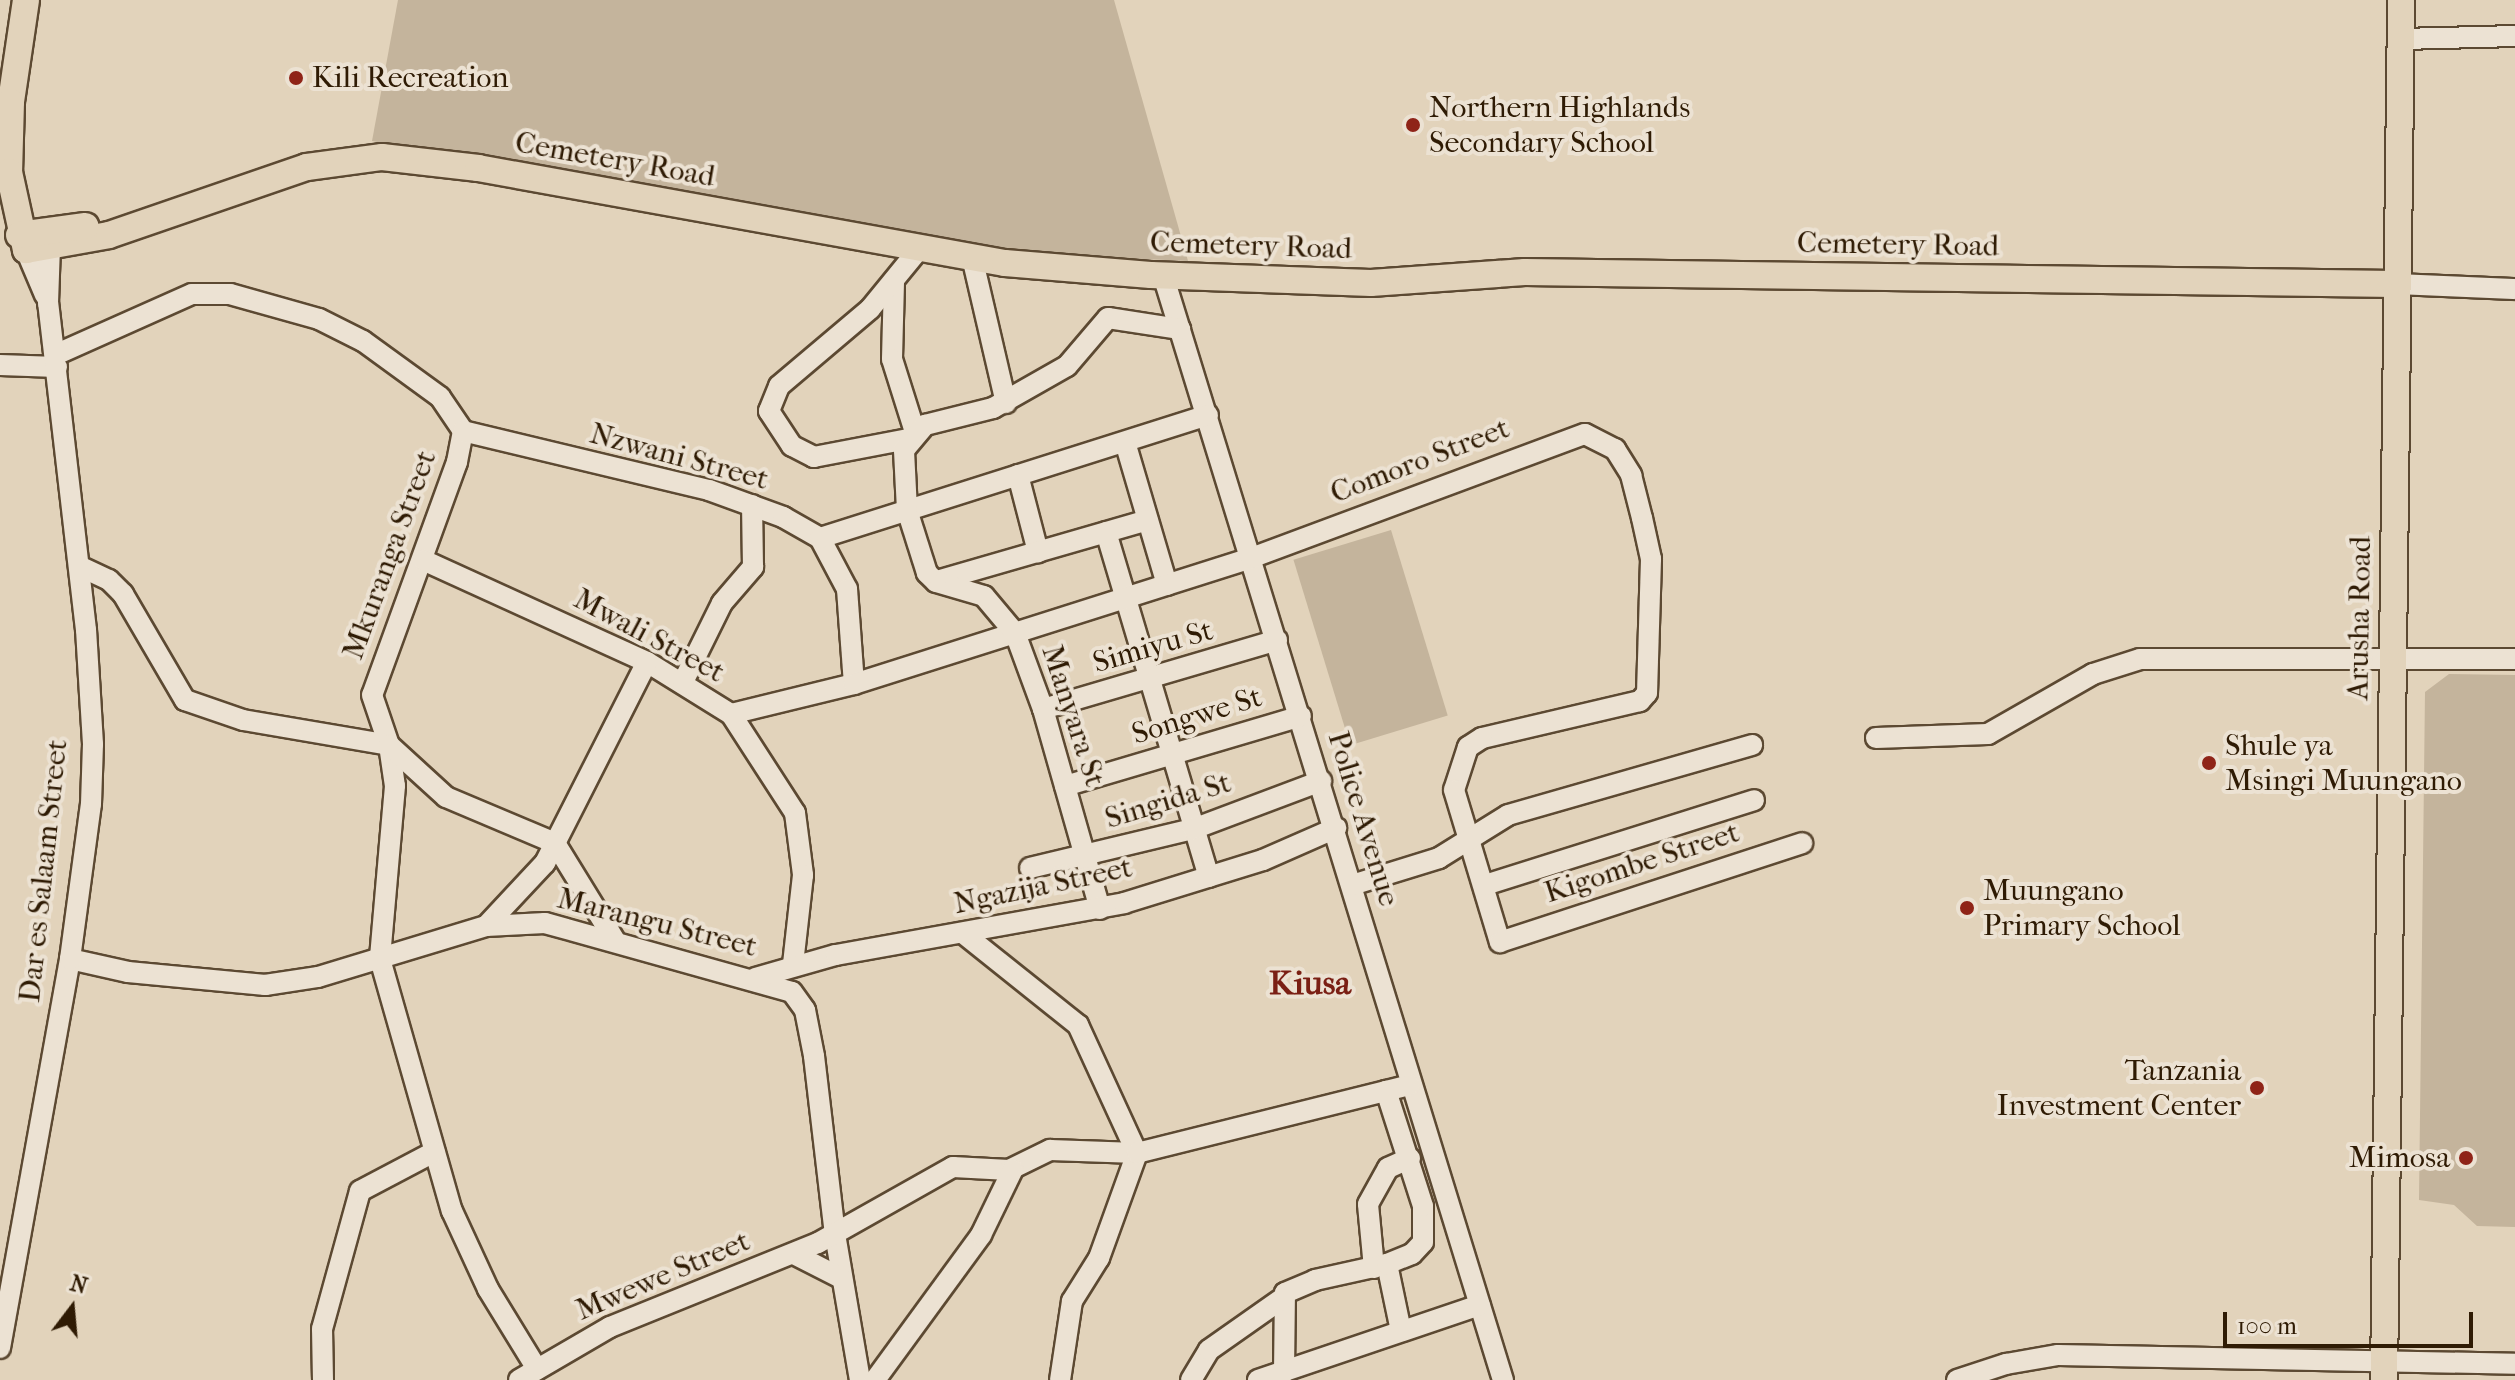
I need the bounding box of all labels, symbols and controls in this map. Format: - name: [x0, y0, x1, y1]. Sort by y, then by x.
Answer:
- place label: Kili Recreation: [312, 60, 509, 96]
- marker: Kili Recreation: [287, 69, 305, 87]
- place label: Northern Highlands Secondary School: [1429, 90, 1690, 160]
- marker: Northern Highlands Secondary School: [1404, 116, 1422, 134]
- street label: Cemetery Road: [512, 125, 718, 195]
- street label: Cemetery Road: [1149, 224, 1353, 268]
- street label: Cemetery Road: [1797, 225, 1999, 265]
- street label: Comoro Street: [1326, 410, 1514, 512]
- street label: Nzwani Street: [586, 416, 772, 498]
- street label: Mkuranga Street: [336, 446, 444, 664]
- street label: Arusha Road: [2341, 536, 2379, 700]
- street label: Mwali Street: [567, 581, 731, 691]
- street label: Simiyu St: [1089, 613, 1217, 681]
- street label: Manyara St: [1033, 641, 1113, 791]
- street label: Songwe St: [1128, 679, 1266, 753]
- street label: Police Avenue: [1319, 727, 1407, 911]
- place label: Shule ya Msingi Muungano: [2225, 728, 2462, 798]
- street label: Dar es Salaam Street: [12, 738, 76, 1004]
- marker: Shule ya Msingi Muungano: [2200, 754, 2218, 772]
- street label: Singida St: [1101, 765, 1235, 837]
- street label: Kigombe Street: [1540, 815, 1744, 911]
- street label: Ngazija Street: [951, 850, 1135, 922]
- place label: Muungano Primary School: [1983, 873, 2180, 944]
- street label: Marangu Street: [553, 881, 761, 965]
- marker: Muungano Primary School: [1958, 899, 1976, 917]
- district label: Kiusa: [1269, 964, 1351, 1004]
- place label: Tanzania Investment Center: [1997, 1053, 2241, 1124]
- marker: Tanzania Investment Center: [2248, 1079, 2266, 1097]
- place label: Mimosa: [2349, 1140, 2450, 1176]
- marker: Mimosa: [2457, 1149, 2475, 1167]
- street label: Mwewe Street: [571, 1223, 755, 1329]
- north arrow: [32, 1268, 112, 1348]
- text: N: [67, 1270, 90, 1300]
- scale bar: [2227, 1296, 2477, 1346]
- text: 100 m: [2237, 1312, 2297, 1340]

